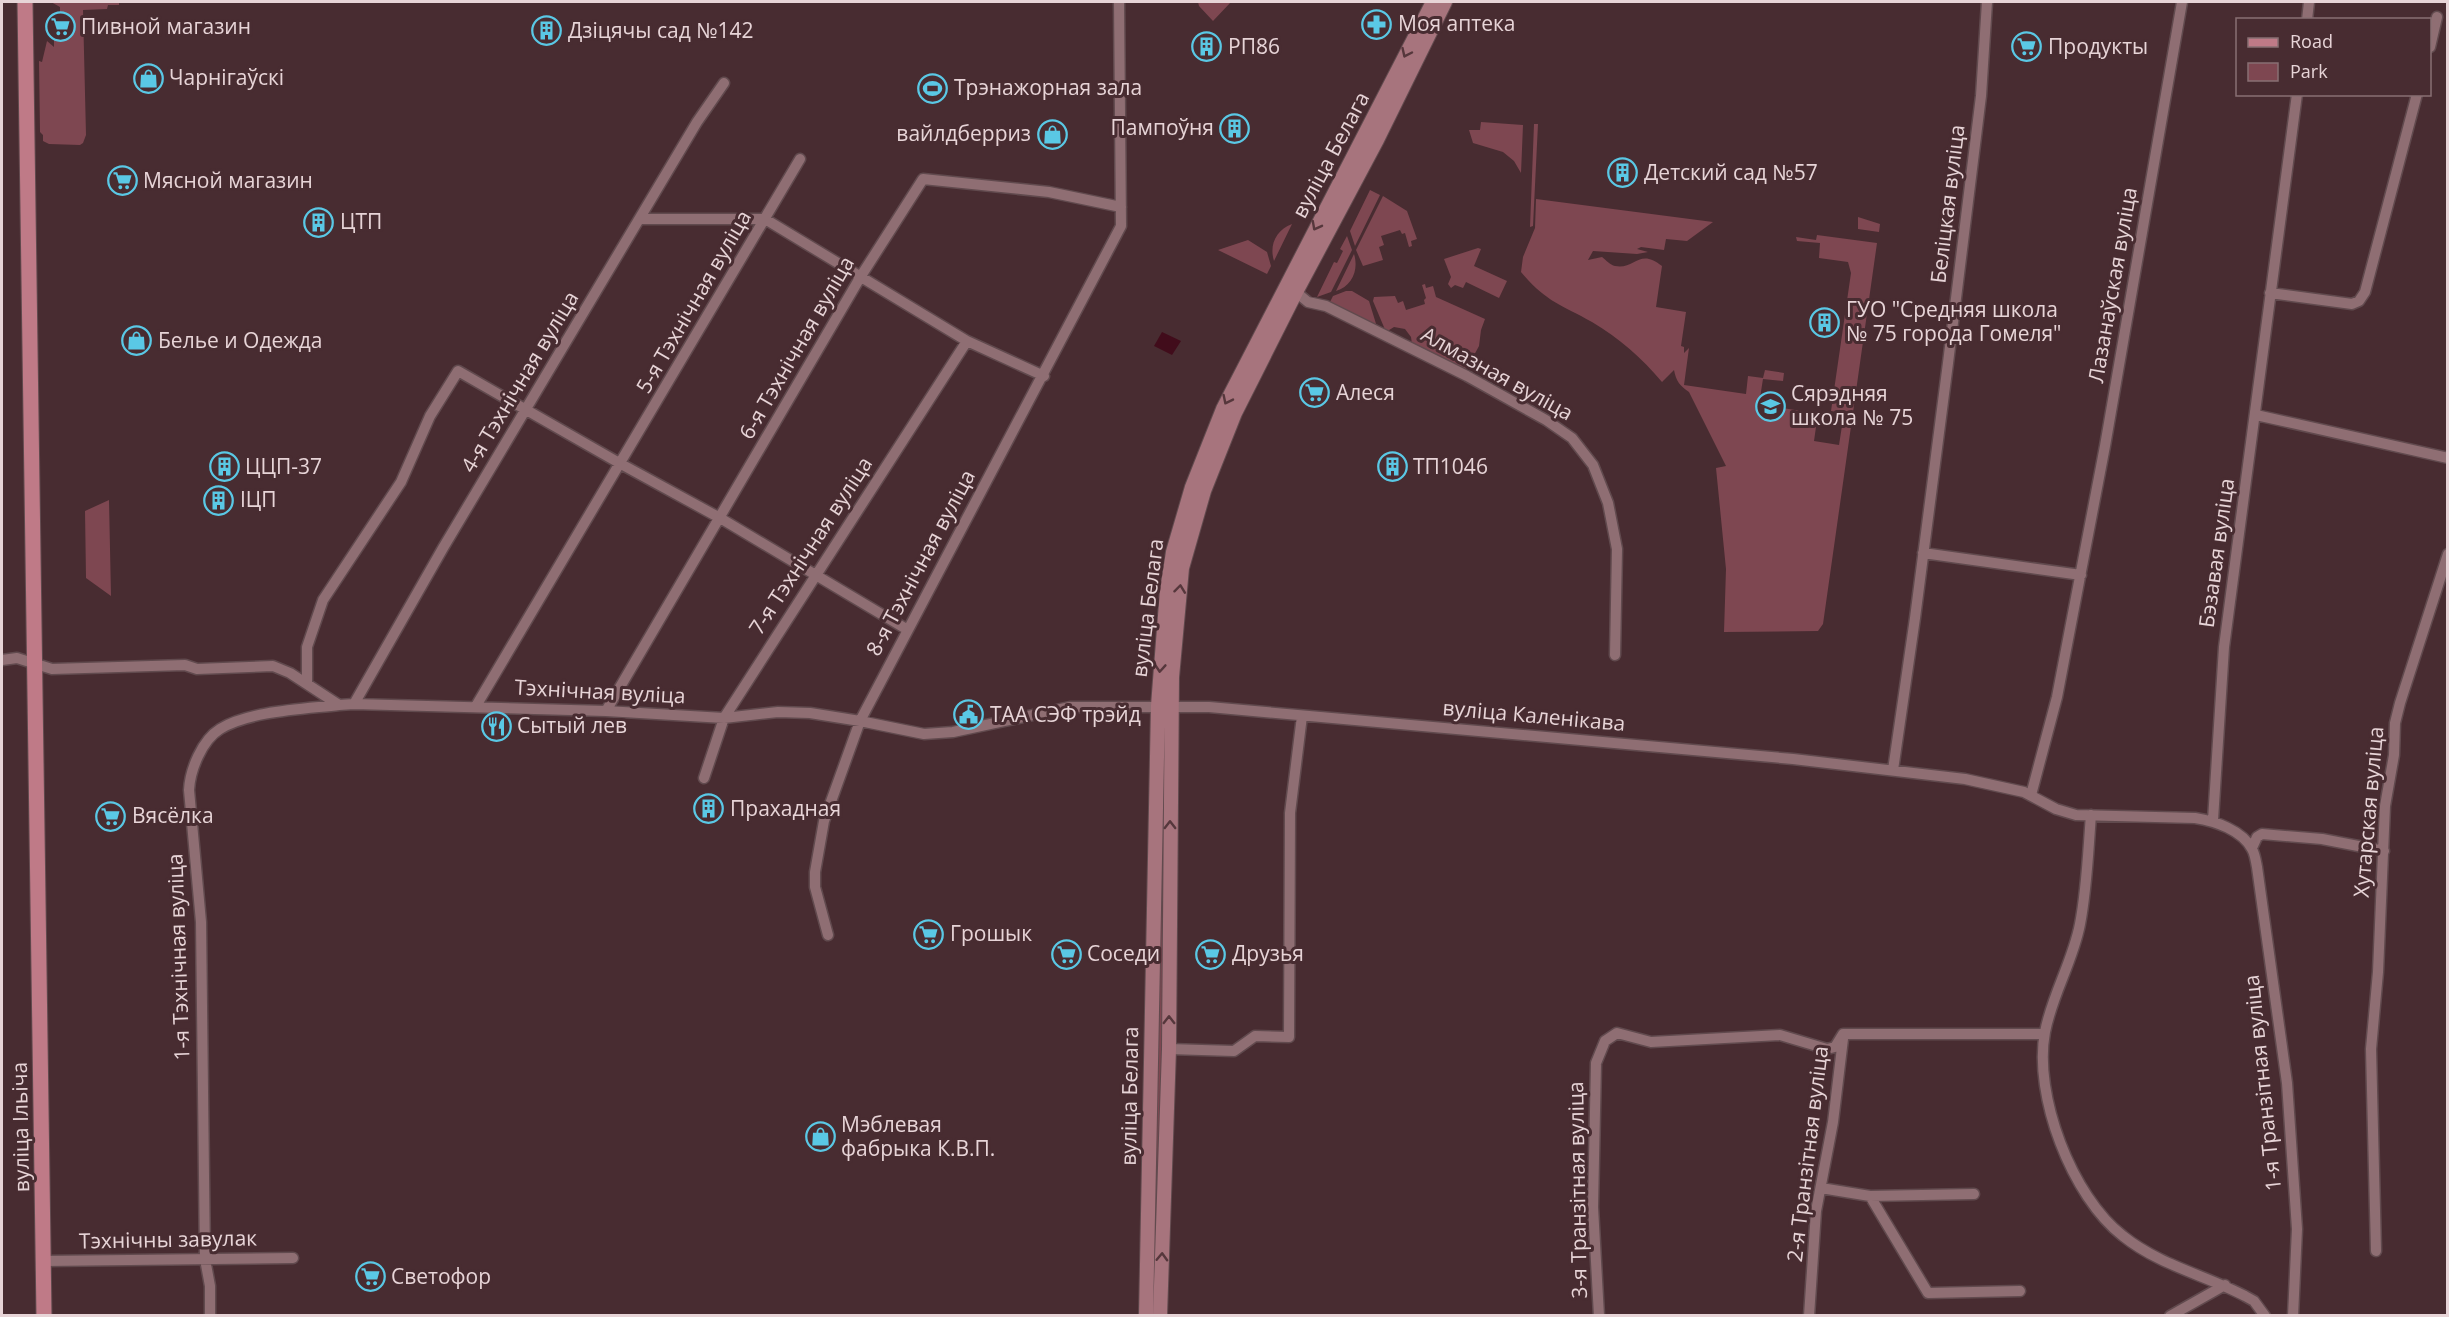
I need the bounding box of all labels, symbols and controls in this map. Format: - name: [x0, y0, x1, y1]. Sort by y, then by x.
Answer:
- pharmacy icon: Моя аптека: [1361, 8, 1393, 40]
- place label: Моя аптека: [1398, 9, 1516, 37]
- supermarket icon: Пивной магазин: [44, 11, 76, 43]
- place label: Пивной магазин: [81, 12, 251, 40]
- building icon: Дзіцячы сад №142: [531, 15, 563, 47]
- place label: Дзіцячы сад №142: [568, 16, 754, 44]
- legend: [2236, 18, 2431, 96]
- text: Road: [2290, 29, 2333, 53]
- building icon: РП86: [1191, 31, 1223, 63]
- supermarket icon: Продукты: [2011, 31, 2043, 63]
- place label: РП86: [1228, 32, 1280, 60]
- place label: Продукты: [2048, 32, 2148, 60]
- one-way arrow: [1402, 47, 1414, 58]
- text: Park: [2290, 59, 2328, 83]
- shop icon: Чарнігаўскі: [132, 62, 164, 94]
- place label: Чарнігаўскі: [169, 63, 284, 91]
- sports icon: Трэнажорная зала: [917, 72, 949, 104]
- place label: Трэнажорная зала: [954, 73, 1142, 101]
- street label: вуліца Белага: [1285, 86, 1375, 223]
- building icon: Пампоўня: [1219, 112, 1251, 144]
- place label: Пампоўня: [1111, 113, 1214, 141]
- shop icon: вайлдберриз: [1036, 118, 1068, 150]
- place label: вайлдберриз: [896, 119, 1031, 147]
- street label: Беліцкая вуліца: [1923, 123, 1971, 285]
- building icon: Детский сад №57: [1607, 157, 1639, 189]
- place label: Детский сад №57: [1644, 158, 1818, 186]
- supermarket icon: Мясной магазин: [106, 165, 138, 197]
- place label: Мясной магазин: [143, 166, 313, 194]
- street label: Лазанаўская вуліца: [2081, 185, 2143, 385]
- street label: 5-я Тэхнічная вуліца: [629, 205, 757, 398]
- building icon: ЦТП: [303, 206, 335, 238]
- place label: ЦТП: [340, 207, 382, 235]
- one-way arrow: [1312, 220, 1323, 230]
- street label: 6-я Тэхнічная вуліца: [732, 251, 860, 444]
- street label: 4-я Тэхнічная вуліца: [454, 286, 584, 477]
- place label: ГУО "Средняя школа № 75 города Гомеля": [1846, 295, 2061, 347]
- building icon: ГУО "Средняя школа № 75 города Гомеля": [1809, 306, 1841, 338]
- street label: Алмазная вуліца: [1417, 320, 1578, 426]
- shop icon: Белье и Одежда: [121, 325, 153, 357]
- place label: Белье и Одежда: [158, 326, 322, 354]
- supermarket icon: Алеся: [1299, 377, 1331, 409]
- place label: Алеся: [1336, 378, 1395, 406]
- place label: Сярэдняя школа № 75: [1791, 379, 1913, 431]
- school or university icon: Сярэдняя школа № 75: [1754, 390, 1786, 422]
- one-way arrow: [1223, 393, 1234, 404]
- building icon: ЦЦП-37: [208, 451, 240, 483]
- street label: 7-я Тэхнічная вуліца: [742, 451, 878, 640]
- building icon: ТП1046: [1376, 451, 1408, 483]
- place label: ЦЦП-37: [245, 452, 322, 480]
- place label: ТП1046: [1413, 452, 1488, 480]
- street label: 8-я Тэхнічная вуліца: [859, 465, 981, 660]
- street label: Бэзавая вуліца: [2192, 476, 2240, 629]
- building icon: ІЦП: [203, 484, 235, 516]
- place label: ІЦП: [240, 485, 277, 513]
- street label: вуліца Белага: [1125, 537, 1169, 679]
- one-way arrow: [1173, 584, 1186, 593]
- one-way arrow: [1154, 664, 1167, 673]
- street label: Тэхнічная вуліца: [514, 673, 686, 709]
- street label: вуліца Каленікава: [1442, 693, 1627, 737]
- public building icon: ТАА СЭФ трэйд: [953, 699, 985, 731]
- place label: ТАА СЭФ трэйд: [990, 700, 1141, 728]
- restaurant icon: Сытый лев: [480, 710, 512, 742]
- place label: Сытый лев: [517, 711, 627, 739]
- street label: Хутарская вуліца: [2347, 725, 2389, 899]
- building icon: Прахадная: [693, 793, 725, 825]
- place label: Прахадная: [730, 794, 841, 822]
- supermarket icon: Вясёлка: [95, 800, 127, 832]
- place label: Вясёлка: [132, 801, 214, 829]
- one-way arrow: [1164, 821, 1176, 830]
- street label: 1-я Тэхнічная вуліца: [160, 853, 196, 1061]
- supermarket icon: Грошык: [913, 918, 945, 950]
- place label: Грошык: [950, 919, 1032, 947]
- supermarket icon: Соседи: [1050, 938, 1082, 970]
- supermarket icon: Друзья: [1195, 938, 1227, 970]
- place label: Соседи: [1087, 939, 1160, 967]
- place label: Друзья: [1232, 939, 1304, 967]
- street label: 1-я Транзітная вуліца: [2237, 974, 2287, 1193]
- one-way arrow: [1163, 1016, 1175, 1025]
- street label: вуліца Белага: [1114, 1026, 1144, 1166]
- street label: 2-я Транзітная вуліца: [1780, 1044, 1834, 1263]
- street label: вуліца Ільіча: [5, 1062, 35, 1192]
- street label: 3-я Транзітная вуліца: [1561, 1081, 1593, 1299]
- place label: Мэблевая фабрыка К.В.П.: [841, 1110, 995, 1162]
- shop icon: Мэблевая фабрыка К.В.П.: [804, 1121, 836, 1153]
- street label: Тэхнічны завулак: [79, 1223, 257, 1255]
- one-way arrow: [1156, 1253, 1168, 1262]
- supermarket icon: Светофор: [354, 1261, 386, 1293]
- place label: Светофор: [391, 1262, 491, 1290]

